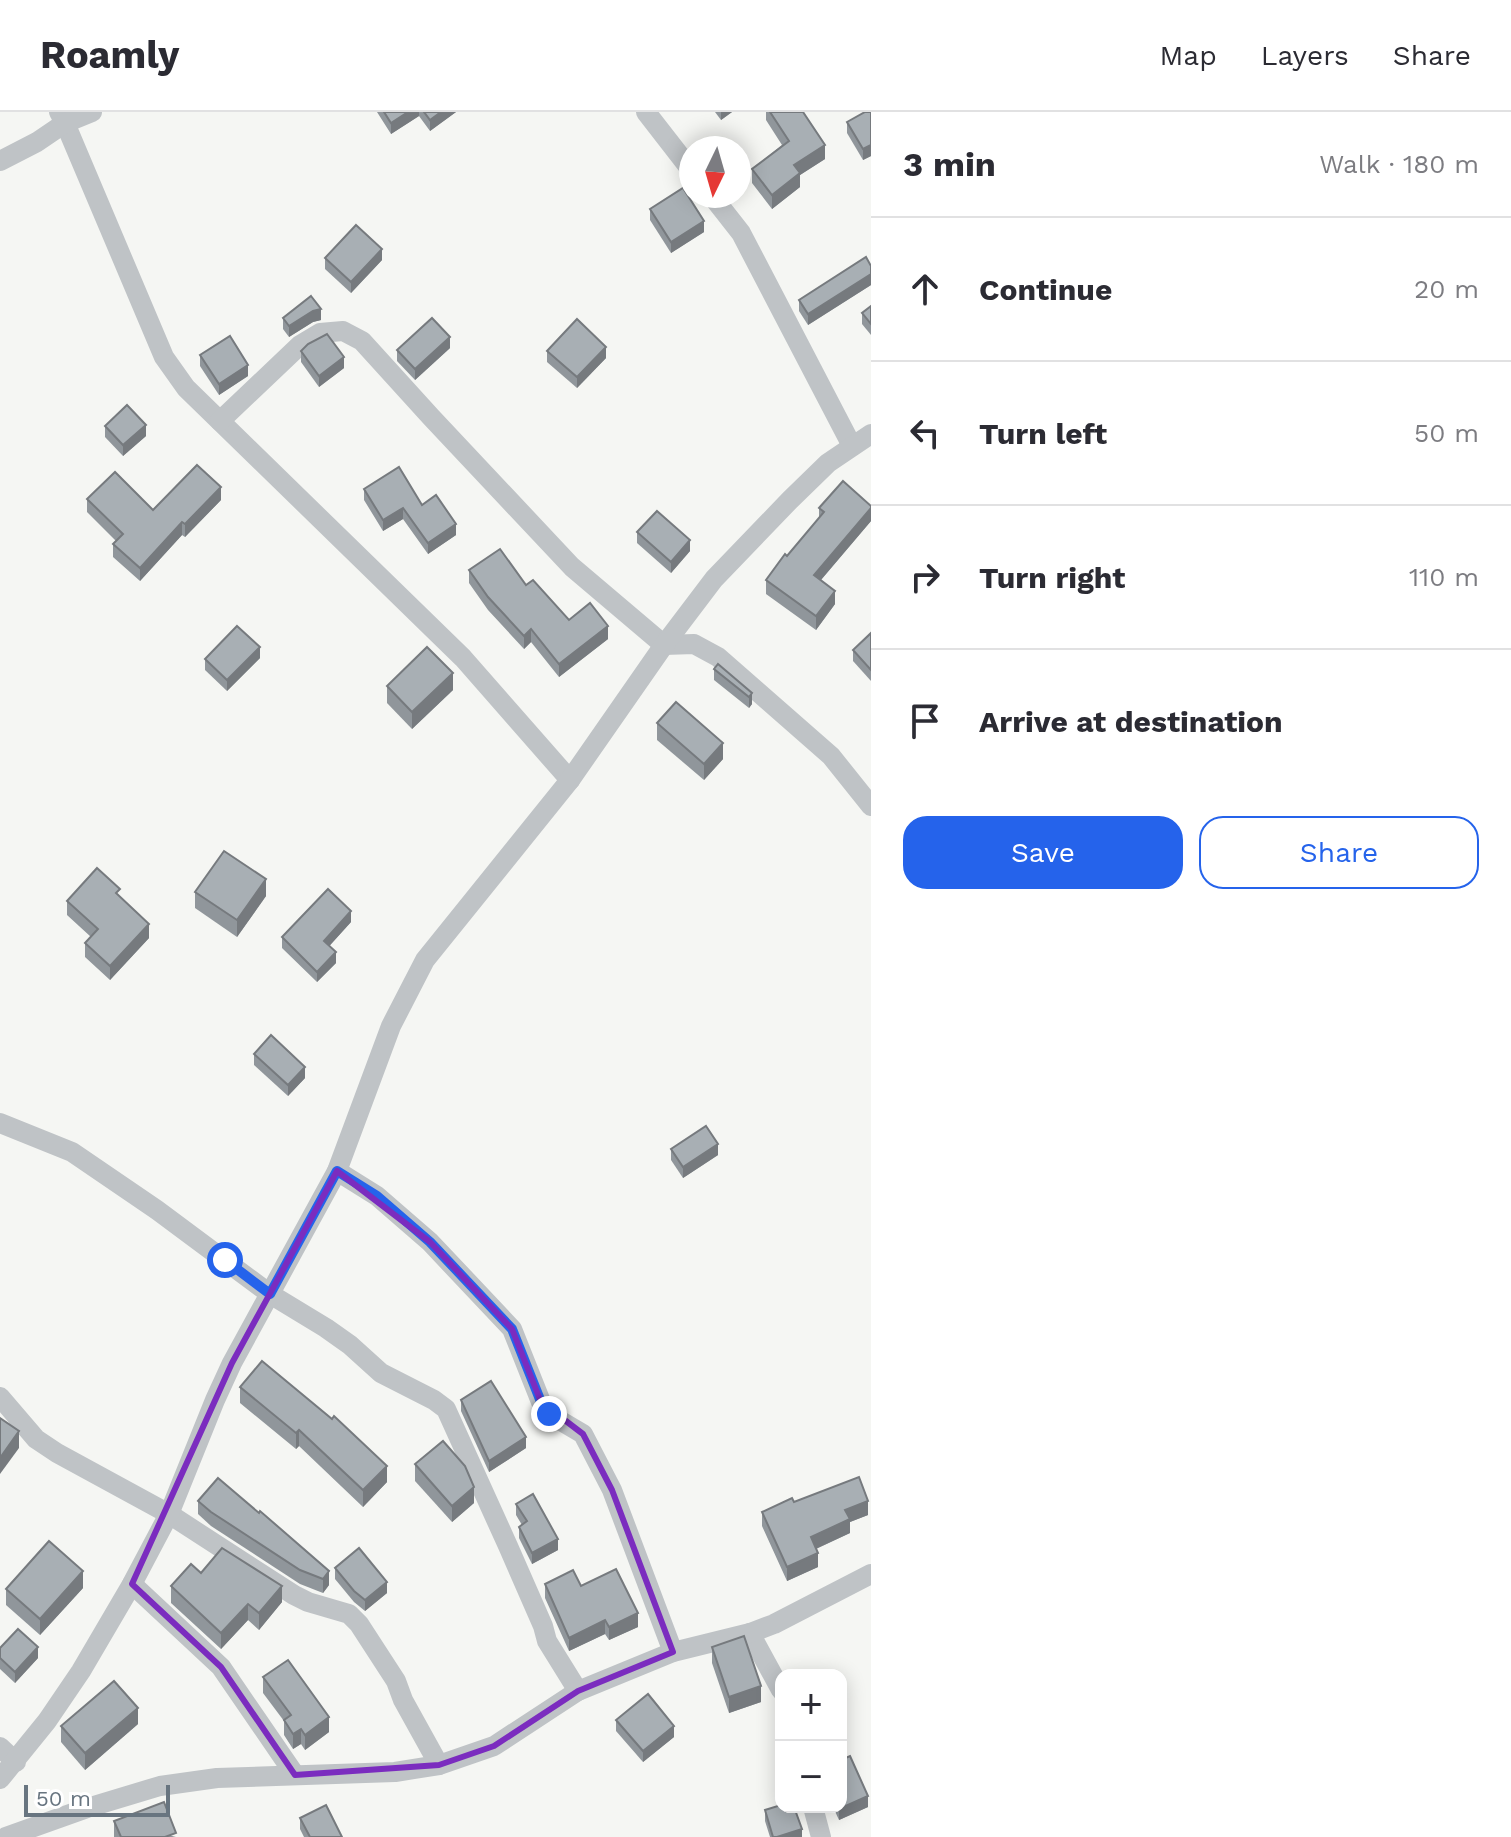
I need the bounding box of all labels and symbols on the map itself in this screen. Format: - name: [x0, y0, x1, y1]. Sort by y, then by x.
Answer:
- north arrow: [679, 136, 751, 208]
- route start: [207, 1242, 243, 1278]
- route end: [531, 1396, 567, 1432]
- scale bar: [24, 1781, 170, 1817]

